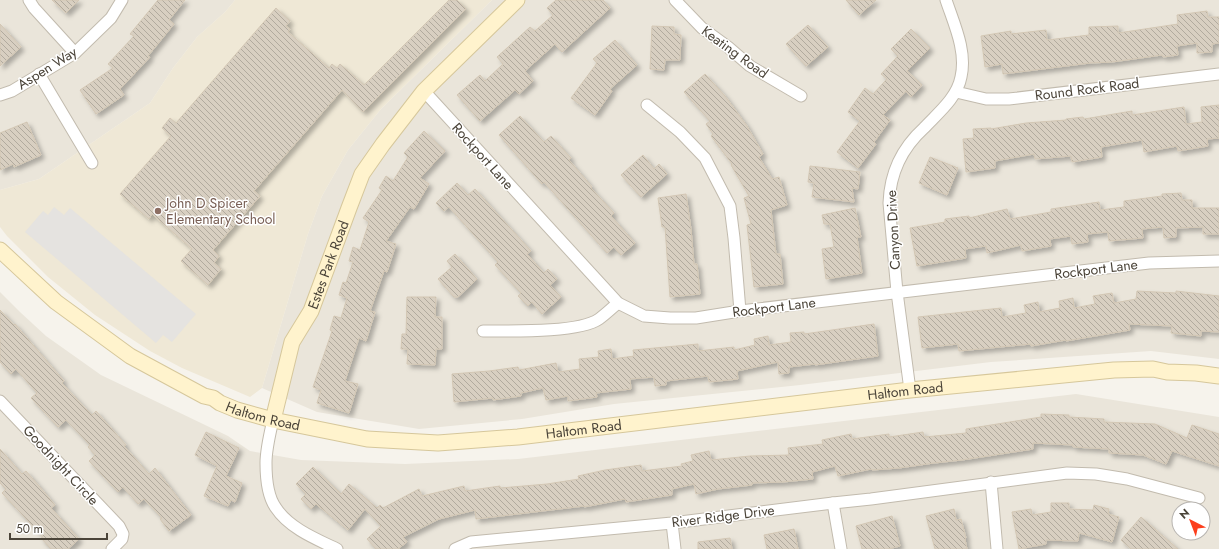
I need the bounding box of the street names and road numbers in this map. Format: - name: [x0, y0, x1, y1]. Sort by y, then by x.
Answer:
- street label: Keating Road: [698, 21, 772, 83]
- street label: Aspen Way: [13, 41, 81, 94]
- street label: Round Rock Road: [1034, 73, 1140, 105]
- street label: Rockport Lane: [447, 118, 519, 194]
- street label: Canyon Drive: [881, 190, 905, 270]
- street label: Estes Park Road: [303, 218, 354, 312]
- street label: Rockport Lane: [1053, 254, 1139, 284]
- street label: Rockport Lane: [731, 292, 817, 322]
- street label: Haltom Road: [866, 377, 944, 405]
- street label: Haltom Road: [223, 396, 302, 435]
- street label: Haltom Road: [544, 415, 623, 444]
- street label: Goodnight Circle: [19, 421, 103, 509]
- street label: River Ridge Drive: [670, 500, 776, 532]

